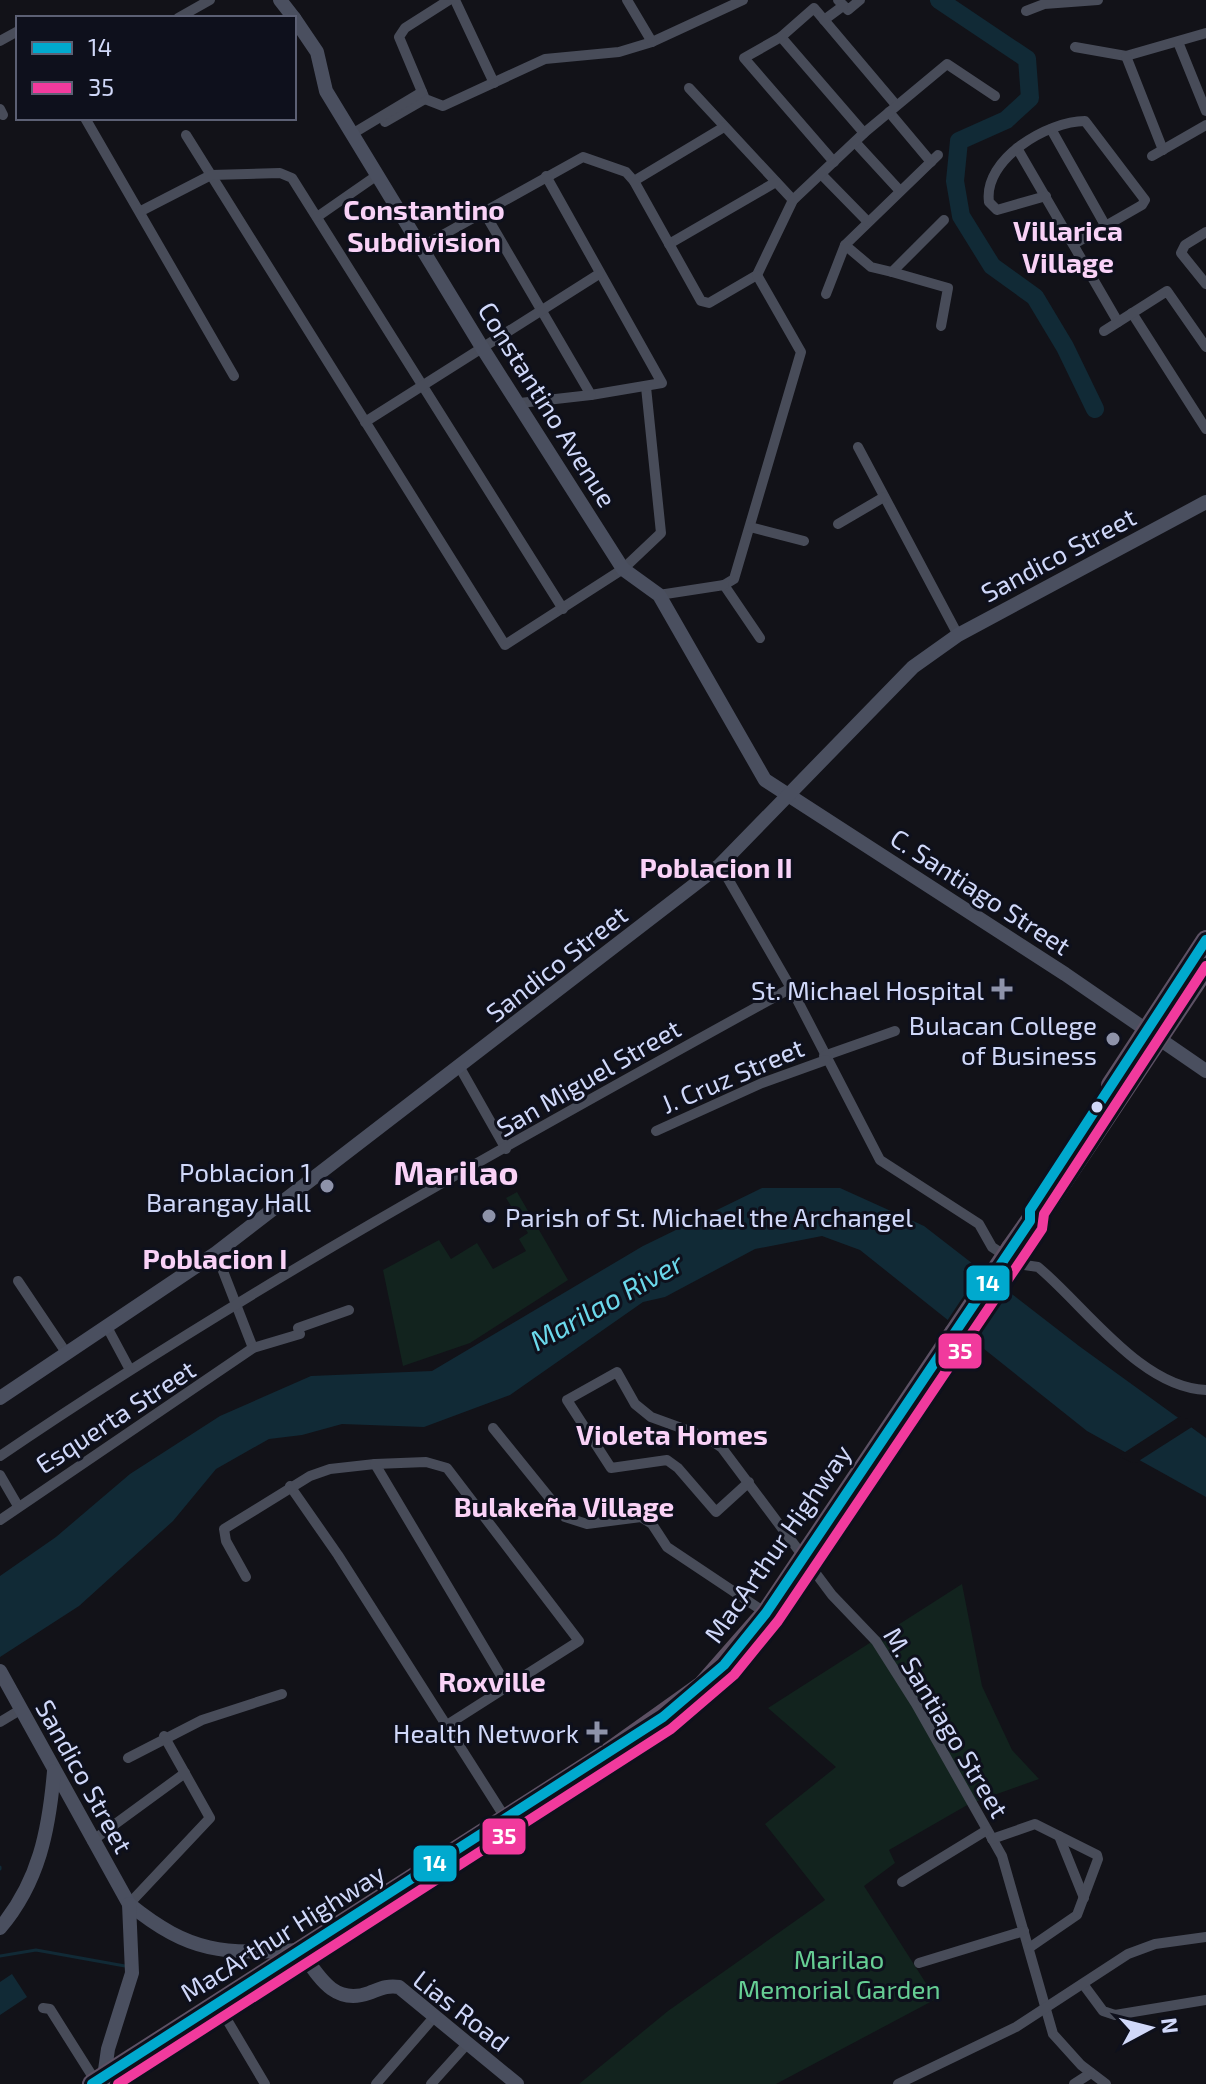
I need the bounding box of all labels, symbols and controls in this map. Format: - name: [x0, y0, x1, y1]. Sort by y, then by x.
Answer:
- legend: [16, 16, 296, 120]
- text: 14: [88, 32, 112, 61]
- text: 35: [88, 72, 114, 101]
- district label: Constantino Subdivision: [343, 192, 505, 258]
- district label: Villarica Village: [1013, 213, 1123, 279]
- street label: Constantino Avenue: [472, 296, 624, 512]
- street label: Sandico Street: [975, 500, 1141, 608]
- street label: C. Santiago Street: [885, 821, 1077, 961]
- district label: Poblacion II: [639, 850, 793, 884]
- street label: Sandico Street: [479, 898, 633, 1028]
- place label: St. Michael Hospital: [751, 974, 984, 1005]
- marker: St. Michael Hospital: [991, 978, 1013, 1000]
- place label: Bulacan College of Business: [909, 1009, 1097, 1070]
- street label: San Miguel Street: [490, 1012, 686, 1142]
- marker: Bulacan College of Business: [1104, 1030, 1122, 1048]
- street label: J. Cruz Street: [656, 1031, 808, 1119]
- unlabelled marker: [1089, 1099, 1105, 1115]
- district label: Marilao: [394, 1151, 518, 1192]
- place label: Poblacion 1 Barangay Hall: [146, 1156, 311, 1217]
- marker: Poblacion 1 Barangay Hall: [318, 1177, 336, 1195]
- place label: Parish of St. Michael the Archangel: [505, 1201, 913, 1232]
- marker: Parish of St. Michael the Archangel: [480, 1207, 498, 1225]
- district label: Poblacion I: [142, 1241, 288, 1275]
- water label: Marilao River: [523, 1244, 689, 1357]
- line badge: 14: [965, 1264, 1011, 1302]
- text: 14: [976, 1269, 1000, 1295]
- line badge: 35: [937, 1332, 983, 1370]
- text: 35: [948, 1337, 972, 1363]
- street label: Esquerta Street: [29, 1353, 201, 1479]
- district label: Violeta Homes: [576, 1417, 768, 1451]
- street label: MacArthur Highway: [697, 1438, 857, 1648]
- district label: Bulakeña Village: [454, 1489, 674, 1523]
- street label: M. Santiago Street: [878, 1621, 1016, 1823]
- district label: Roxville: [438, 1664, 546, 1698]
- street label: Sandico Street: [30, 1694, 140, 1858]
- place label: Health Network: [393, 1717, 579, 1748]
- marker: Health Network: [586, 1721, 608, 1743]
- line badge: 35: [481, 1817, 527, 1856]
- text: 35: [492, 1822, 516, 1848]
- line badge: 14: [412, 1844, 458, 1883]
- text: 14: [423, 1849, 447, 1875]
- street label: MacArthur Highway: [174, 1857, 390, 2007]
- park label: Marilao Memorial Garden: [737, 1943, 941, 2004]
- street label: Lias Road: [408, 1963, 516, 2057]
- north arrow: [1110, 1988, 1190, 2068]
- text: N: [1157, 2016, 1185, 2035]

